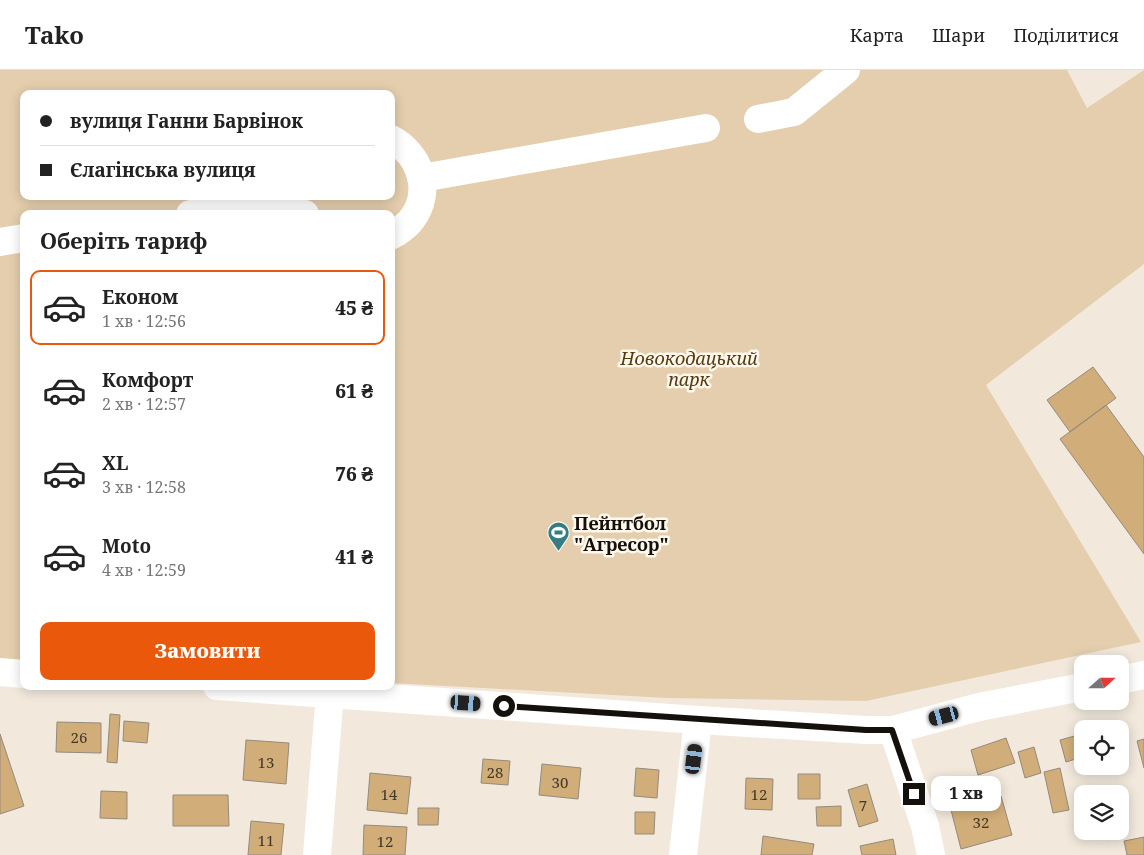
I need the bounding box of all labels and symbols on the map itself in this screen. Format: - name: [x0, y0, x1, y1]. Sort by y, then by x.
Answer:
- park label: Новокодацький парк: [619, 346, 758, 391]
- place label: Пейнтбол "Агресор": [574, 511, 669, 556]
- sports icon: Пейнтбол "Агресор": [546, 521, 570, 552]
- north arrow: [1074, 655, 1129, 710]
- car: [450, 694, 481, 712]
- route start: [493, 695, 515, 717]
- car: [927, 705, 960, 727]
- house number: 26: [71, 727, 87, 747]
- car: [684, 743, 703, 775]
- house number: 13: [258, 752, 274, 772]
- house number: 28: [487, 762, 503, 782]
- house number: 30: [552, 772, 568, 792]
- callout: 1 хв: [932, 776, 1002, 812]
- route end: [903, 783, 925, 805]
- house number: 14: [381, 784, 398, 804]
- house number: 12: [751, 784, 767, 804]
- house number: 7: [859, 795, 867, 815]
- house number: 32: [973, 812, 989, 832]
- house number: 11: [258, 830, 274, 850]
- house number: 12: [377, 831, 393, 851]

